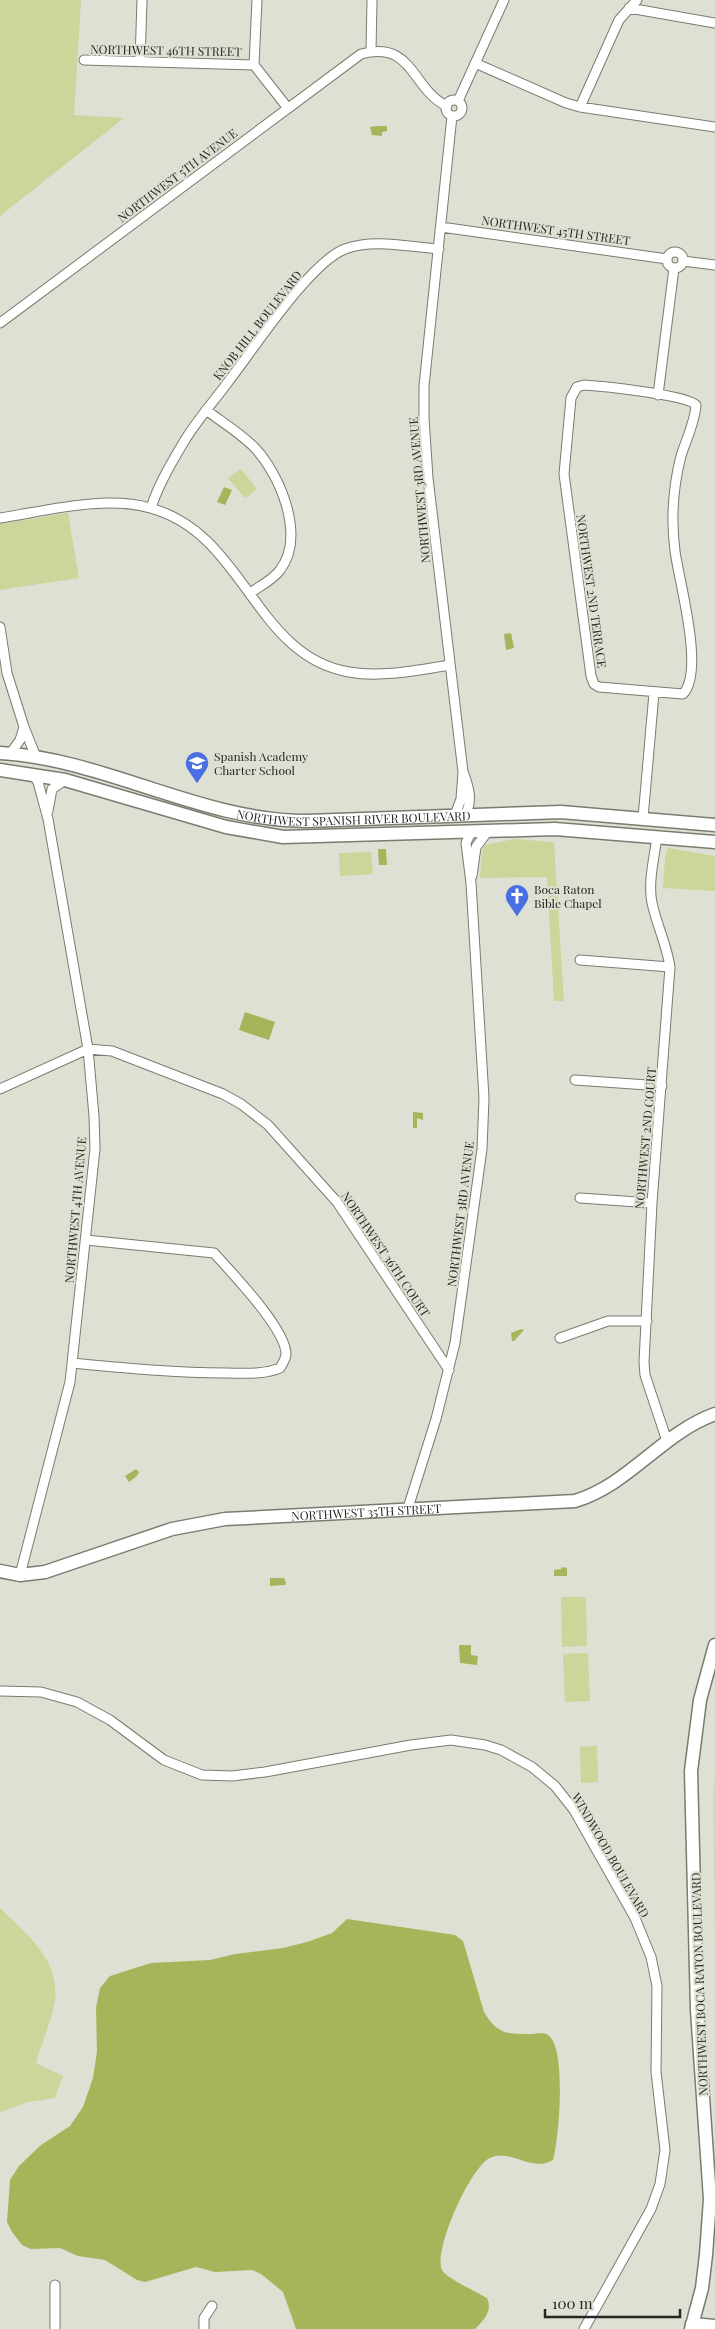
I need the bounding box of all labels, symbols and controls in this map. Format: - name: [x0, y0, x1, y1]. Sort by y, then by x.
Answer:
- street label: NORTHWEST 46TH STREET: [90, 41, 242, 59]
- street label: NORTHWEST 5TH AVENUE: [114, 125, 240, 225]
- street label: NORTHWEST 45TH STREET: [481, 212, 632, 248]
- street label: KNOB HILL BOULEVARD: [209, 267, 305, 383]
- street label: NORTHWEST 3RD AVENUE: [405, 416, 433, 564]
- street label: NORTHWEST 2ND TERRACE: [573, 513, 611, 669]
- place label: Spanish Academy Charter School: [214, 748, 308, 778]
- school or university icon: Spanish Academy Charter School: [184, 750, 210, 784]
- street label: NORTHWEST SPANISH RIVER BOULEVARD: [235, 805, 471, 829]
- place label: Boca Raton Bible Chapel: [534, 881, 602, 911]
- church icon: Boca Raton Bible Chapel: [504, 883, 530, 917]
- street label: NORTHWEST 2ND COURT: [631, 1066, 659, 1210]
- street label: NORTHWEST 4TH AVENUE: [61, 1136, 89, 1284]
- street label: NORTHWEST 3RD AVENUE: [443, 1140, 477, 1288]
- street label: NORTHWEST 36TH COURT: [338, 1188, 434, 1320]
- street label: NORTHWEST 35TH STREET: [291, 1500, 442, 1524]
- street label: WINDWOOD BOULEVARD: [568, 1789, 653, 1920]
- street label: NORTHWEST BOCA RATON BOULEVARD: [687, 1872, 711, 2096]
- scale bar: [545, 2286, 680, 2318]
- text: 100 m: [552, 2293, 593, 2313]

